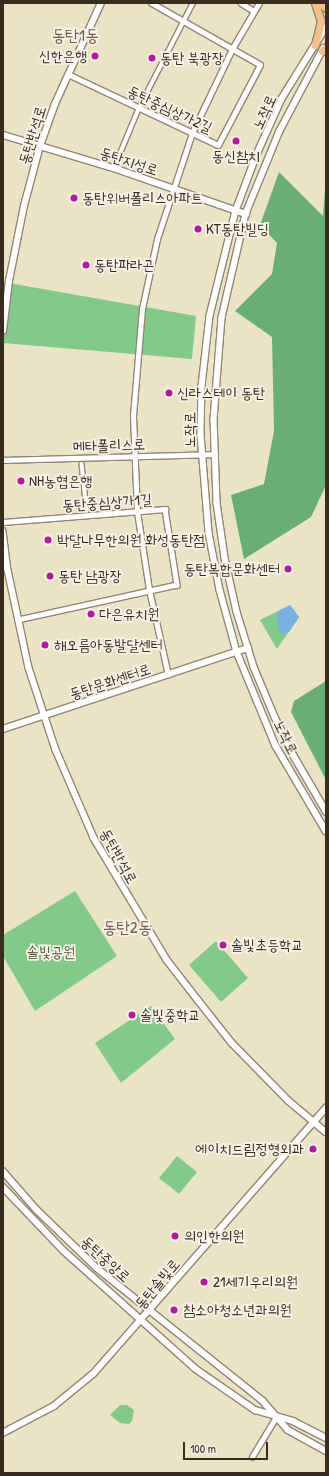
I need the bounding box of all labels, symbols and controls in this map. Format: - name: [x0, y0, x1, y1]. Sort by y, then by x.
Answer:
- district label: 동탄1동: [51, 25, 99, 45]
- place label: 신한은행: [39, 47, 87, 65]
- place label: 동탄 북광장: [160, 49, 224, 67]
- marker: 신한은행: [90, 51, 100, 61]
- marker: 동탄 북광장: [147, 53, 157, 63]
- street label: 동탄중심상가2길: [125, 82, 215, 136]
- street label: 노작로: [248, 92, 280, 132]
- street label: 동탄반석로: [15, 104, 49, 166]
- marker: 동신참치: [231, 136, 241, 146]
- street label: 동탄지성로: [98, 143, 160, 179]
- place label: 동신참치: [212, 147, 260, 165]
- place label: 동탄위버폴리스아파트: [82, 189, 203, 207]
- marker: 동탄위버폴리스아파트: [69, 193, 79, 203]
- place label: KT동탄빌딩: [206, 220, 269, 238]
- marker: KT동탄빌딩: [193, 224, 203, 234]
- place label: 동탄파라곤: [94, 256, 154, 274]
- marker: 동탄파라곤: [81, 260, 91, 270]
- place label: 신라스테이 동탄: [177, 384, 265, 402]
- marker: 신라스테이 동탄: [164, 388, 174, 398]
- street label: 노작로: [181, 412, 199, 448]
- street label: 메타폴리스로: [72, 435, 146, 455]
- place label: NH농협은행: [29, 472, 92, 490]
- marker: NH농협은행: [16, 476, 26, 486]
- street label: 동탄중심상가1길: [62, 490, 152, 514]
- place label: 박달나무한의원 화성동탄점: [57, 531, 205, 549]
- marker: 박달나무한의원 화성동탄점: [42, 534, 54, 546]
- place label: 동탄복합문화센터: [183, 560, 280, 578]
- marker: 동탄복합문화센터: [283, 564, 293, 574]
- place label: 동탄 남광장: [58, 567, 122, 585]
- marker: 동탄 남광장: [45, 571, 55, 581]
- place label: 다은유치원: [99, 605, 159, 623]
- marker: 다은유치원: [86, 609, 96, 619]
- place label: 해오름아동발달센터: [54, 636, 163, 654]
- marker: 해오름아동발달센터: [39, 639, 51, 651]
- street label: 동탄문화센터로: [67, 659, 153, 703]
- street label: 노작로: [270, 717, 302, 757]
- street label: 동탄반석로: [96, 825, 142, 887]
- district label: 동탄2동: [103, 917, 151, 937]
- place label: 솔빛초등학교: [231, 936, 303, 954]
- marker: 솔빛초등학교: [218, 940, 228, 950]
- park label: 솔빛공원: [27, 943, 75, 961]
- place label: 솔빛중학교: [140, 1006, 200, 1024]
- marker: 솔빛중학교: [127, 1010, 137, 1020]
- place label: 에이치드림정형외과: [195, 1140, 304, 1158]
- marker: 에이치드림정형외과: [307, 1143, 319, 1155]
- place label: 의인한의원: [184, 1227, 244, 1245]
- marker: 의인한의원: [169, 1230, 181, 1242]
- street label: 동탄중앙로: [78, 1232, 134, 1286]
- street label: 동탄솔빛로: [131, 1255, 183, 1313]
- place label: 21세기우리의원: [213, 1273, 298, 1291]
- marker: 21세기우리의원: [198, 1276, 210, 1288]
- place label: 참소아청소년과의원: [183, 1301, 292, 1319]
- marker: 참소아청소년과의원: [168, 1304, 180, 1316]
- scale bar: [185, 1434, 270, 1460]
- text: 100 m: [190, 1440, 216, 1457]

